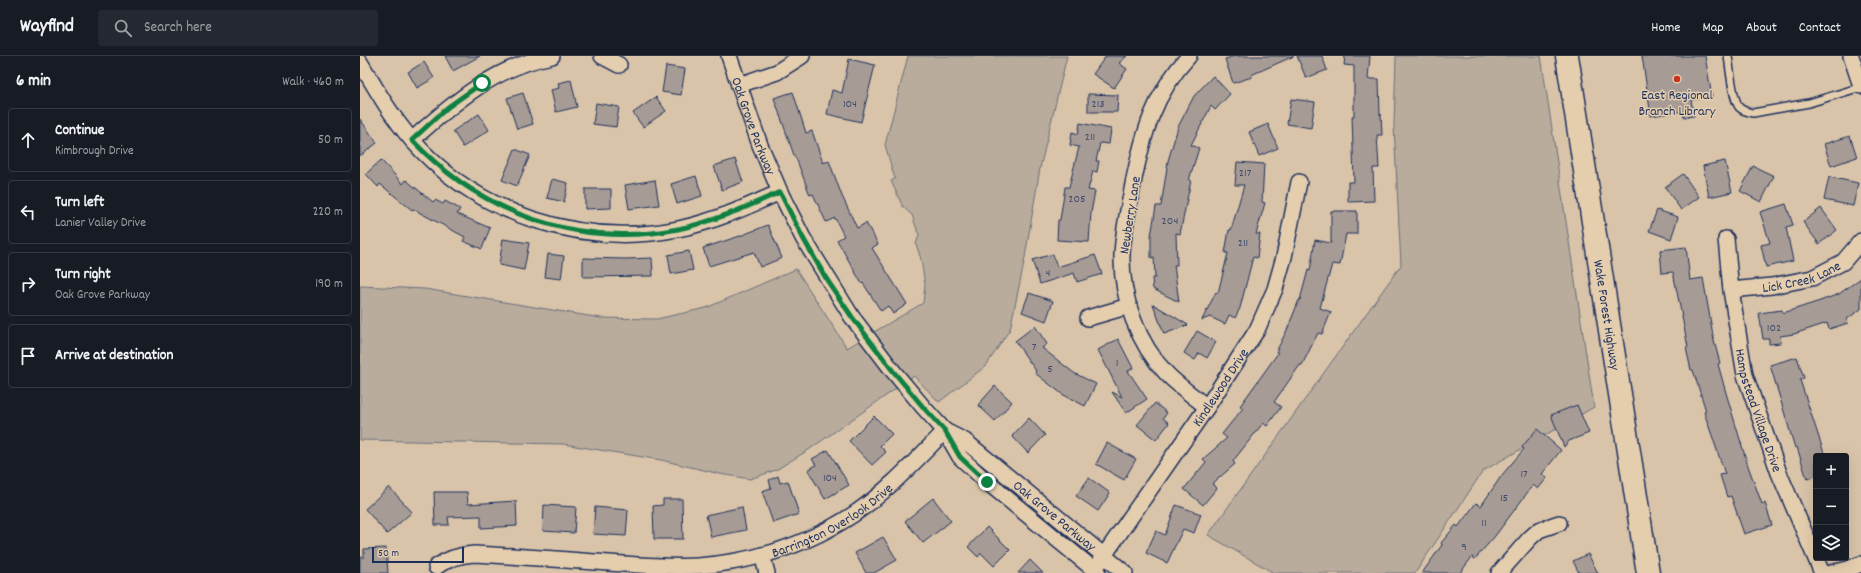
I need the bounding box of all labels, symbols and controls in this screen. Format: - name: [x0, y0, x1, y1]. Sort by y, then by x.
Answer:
- search box: [98, 10, 378, 46]
- text: Wayfind: [20, 14, 74, 41]
- icon: search: [112, 17, 134, 39]
- text: Search here: [144, 17, 212, 39]
- text: Home: [1651, 18, 1680, 38]
- text: Map: [1702, 18, 1724, 38]
- text: About: [1746, 18, 1777, 38]
- text: Contact: [1799, 18, 1841, 38]
- text: 6 min: [16, 70, 51, 94]
- text: Walk · 460 m: [282, 73, 344, 92]
- route start: [473, 74, 491, 92]
- marker: East Regional Branch Library: [1672, 74, 1682, 84]
- street label: Oak Grove Parkway: [725, 75, 780, 179]
- place label: East Regional Branch Library: [1638, 86, 1716, 122]
- house number: 104: [843, 96, 857, 113]
- house number: 213: [1091, 96, 1105, 113]
- text: Continue: [55, 120, 104, 142]
- icon: ahead: [17, 129, 39, 151]
- house number: 211: [1085, 129, 1095, 146]
- text: 50 m: [318, 131, 343, 150]
- text: Kimbrough Drive: [55, 142, 134, 161]
- house number: 217: [1239, 165, 1252, 182]
- street label: Newberry Lane: [1115, 175, 1147, 256]
- house number: 205: [1068, 191, 1086, 208]
- text: Turn left: [55, 192, 104, 214]
- icon: left: [17, 201, 39, 223]
- text: 220 m: [313, 203, 343, 222]
- house number: 204: [1162, 213, 1178, 230]
- text: Lanier Valley Drive: [55, 214, 146, 233]
- house number: 211: [1238, 235, 1248, 252]
- street label: Lick Creek Lane: [1761, 257, 1845, 299]
- street label: Wake Forest Highway: [1587, 259, 1624, 372]
- text: Turn right: [55, 264, 111, 286]
- house number: 4: [1046, 265, 1051, 282]
- icon: right: [17, 273, 39, 295]
- text: 190 m: [315, 275, 343, 294]
- text: Oak Grove Parkway: [55, 286, 150, 305]
- house number: 102: [1767, 320, 1781, 337]
- house number: 7: [1032, 339, 1037, 356]
- icon: arrive: [17, 345, 39, 367]
- text: Arrive at destination: [55, 345, 173, 367]
- street label: Kindlewood Drive: [1188, 345, 1254, 431]
- street label: Hampstead Village Drive: [1729, 347, 1786, 475]
- house number: 1: [1116, 355, 1118, 372]
- house number: 5: [1047, 361, 1053, 378]
- map controls: [1813, 453, 1849, 561]
- button: +: [1813, 453, 1849, 489]
- house number: 17: [1520, 466, 1528, 483]
- house number: 104: [823, 470, 837, 487]
- route end: [978, 473, 996, 491]
- street label: Oak Grove Parkway: [1008, 476, 1100, 557]
- street label: Barrington Overlook Drive: [770, 479, 898, 564]
- button: −: [1813, 489, 1849, 525]
- house number: 15: [1500, 490, 1508, 507]
- house number: 11: [1481, 515, 1487, 532]
- button: layers: [1813, 525, 1849, 561]
- house number: 9: [1461, 539, 1467, 556]
- scale bar: [372, 545, 464, 564]
- text: 50 m: [378, 546, 399, 562]

